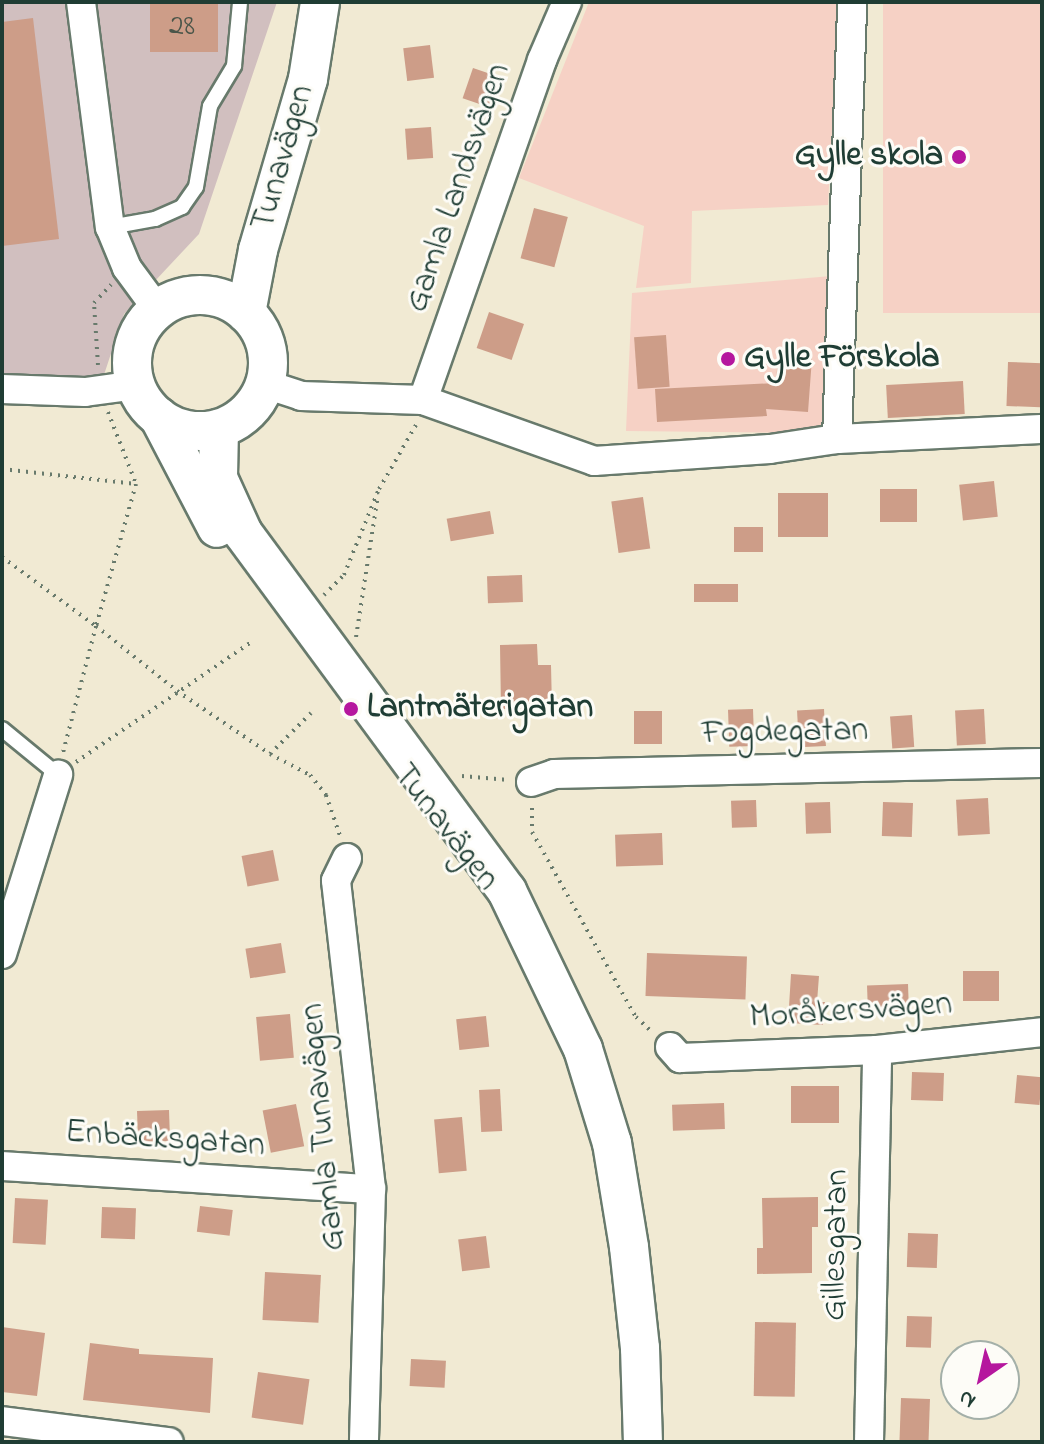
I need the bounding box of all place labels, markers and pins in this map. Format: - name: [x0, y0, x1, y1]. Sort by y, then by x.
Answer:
- place label: Gylle skola: [795, 137, 943, 177]
- marker: Gylle skola: [950, 148, 968, 166]
- place label: Gylle Förskola: [744, 339, 939, 379]
- marker: Gylle Förskola: [719, 350, 737, 368]
- place label: Lantmäterigatan: [367, 689, 593, 729]
- marker: Lantmäterigatan: [342, 700, 360, 718]

